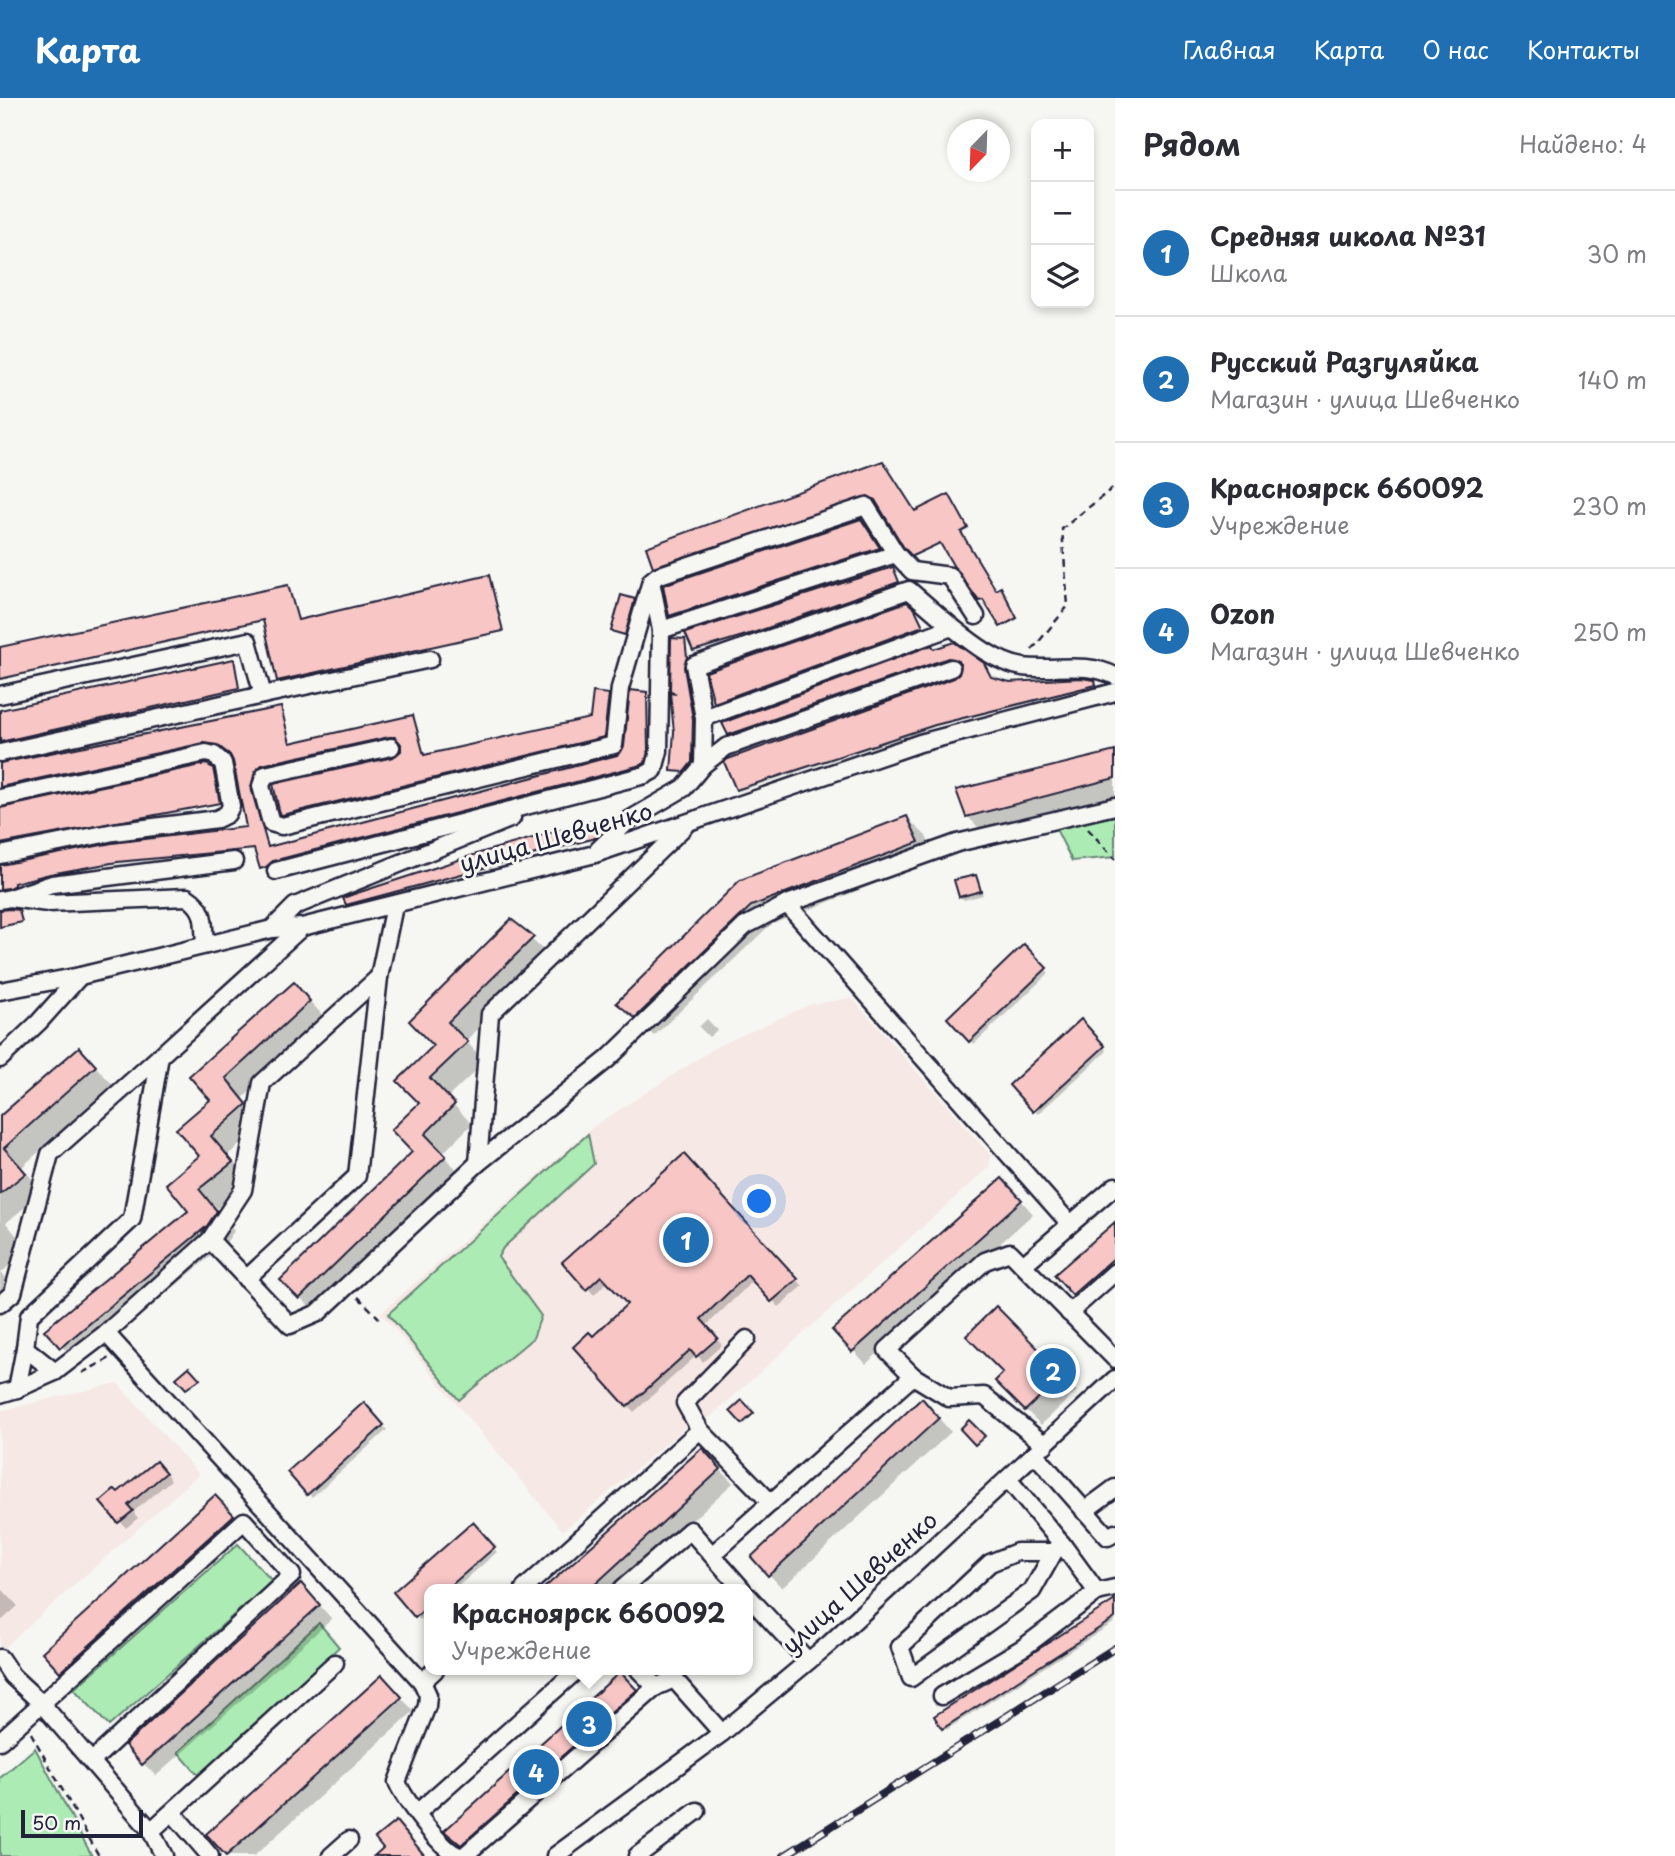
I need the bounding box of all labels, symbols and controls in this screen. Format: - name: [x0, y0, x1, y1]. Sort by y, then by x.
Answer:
- text: Карта: [35, 24, 141, 74]
- text: Главная: [1183, 31, 1276, 67]
- text: Карта: [1314, 31, 1384, 67]
- text: О нас: [1422, 31, 1489, 67]
- text: Контакты: [1527, 31, 1640, 67]
- north arrow: [947, 119, 1010, 182]
- map controls: [1031, 119, 1094, 308]
- button: +: [1031, 119, 1094, 182]
- text: Рядом: [1143, 121, 1241, 166]
- text: Найдено: 4: [1519, 126, 1647, 161]
- button: −: [1031, 182, 1094, 245]
- text: Средняя школа №31: [1210, 216, 1486, 255]
- text: 1: [1161, 236, 1172, 271]
- text: 30 m: [1586, 236, 1647, 271]
- button: layers: [1031, 245, 1094, 308]
- text: Школа: [1210, 255, 1287, 290]
- text: Русский Разгуляйка: [1210, 342, 1479, 381]
- text: 2: [1158, 362, 1174, 397]
- text: 140 m: [1578, 362, 1647, 397]
- text: Магазин · улица Шевченко: [1210, 381, 1520, 416]
- text: Красноярск 660092: [1210, 468, 1484, 507]
- text: 3: [1158, 488, 1174, 523]
- text: 230 m: [1572, 488, 1647, 523]
- text: Учреждение: [1210, 507, 1350, 542]
- text: Ozon: [1210, 594, 1275, 633]
- text: 4: [1158, 614, 1174, 649]
- text: 250 m: [1573, 614, 1647, 649]
- text: Магазин · улица Шевченко: [1210, 633, 1520, 668]
- street label: улица Шевченко: [455, 791, 656, 881]
- your location: [742, 1184, 776, 1218]
- pin: 1: [663, 1214, 709, 1266]
- pin: 2: [1030, 1345, 1076, 1397]
- street label: улица Шевченко: [773, 1502, 945, 1661]
- popup: [424, 1584, 753, 1675]
- text: Красноярск 660092: [452, 1593, 725, 1632]
- text: Учреждение: [452, 1632, 591, 1667]
- pin: 3: [566, 1698, 612, 1750]
- pin: 4: [513, 1746, 559, 1798]
- scale bar: [21, 1807, 144, 1839]
- text: 50 m: [32, 1808, 81, 1836]

